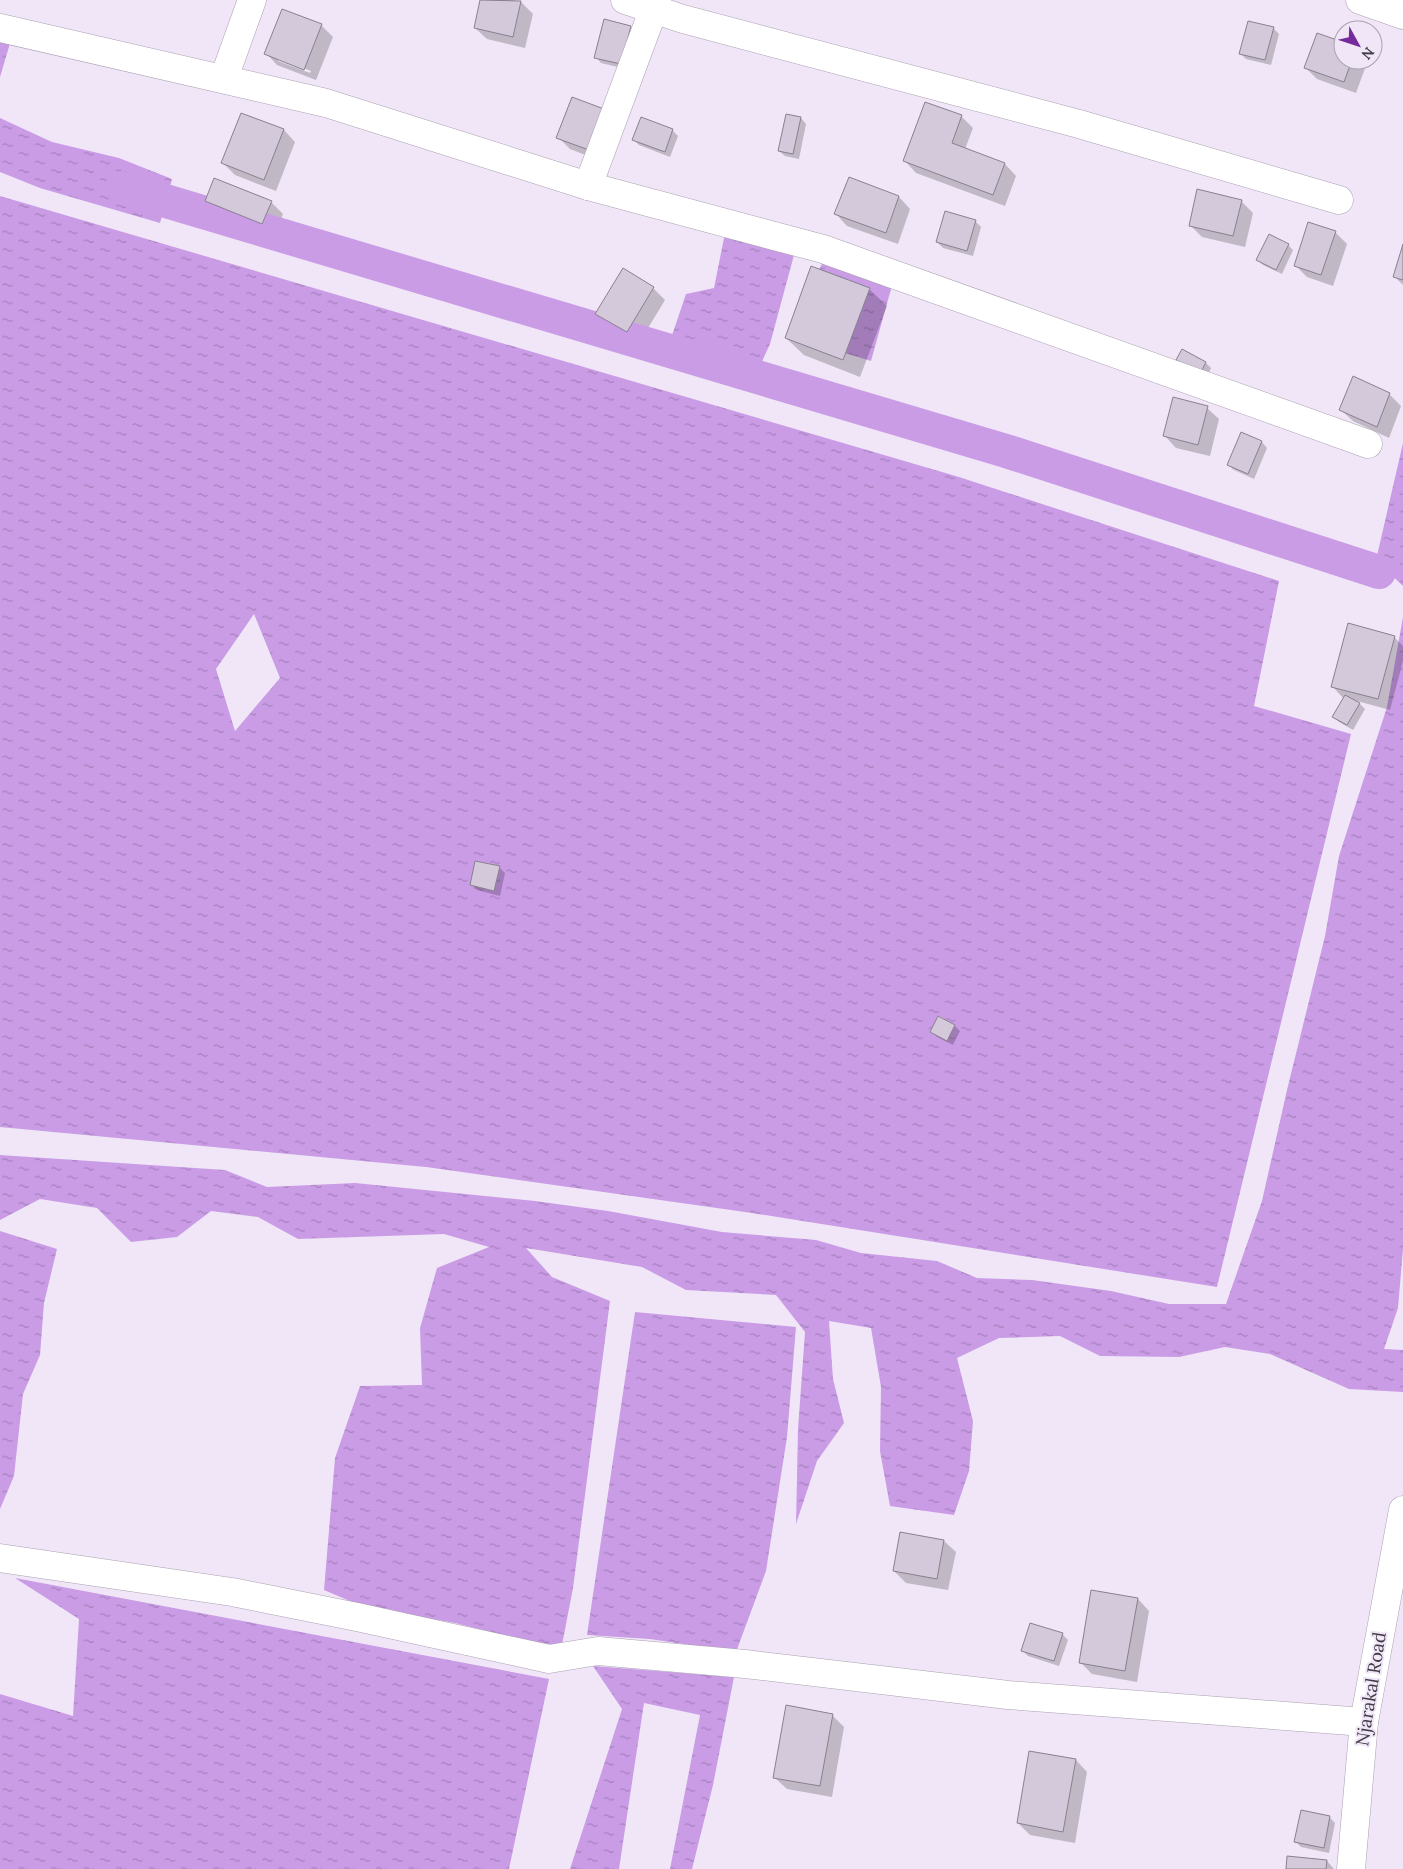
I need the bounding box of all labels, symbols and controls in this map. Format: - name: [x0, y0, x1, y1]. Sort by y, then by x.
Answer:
- north arrow: [1333, 20, 1383, 70]
- text: N: [1357, 43, 1378, 63]
- street label: Njarakal Road: [1350, 1630, 1391, 1748]

